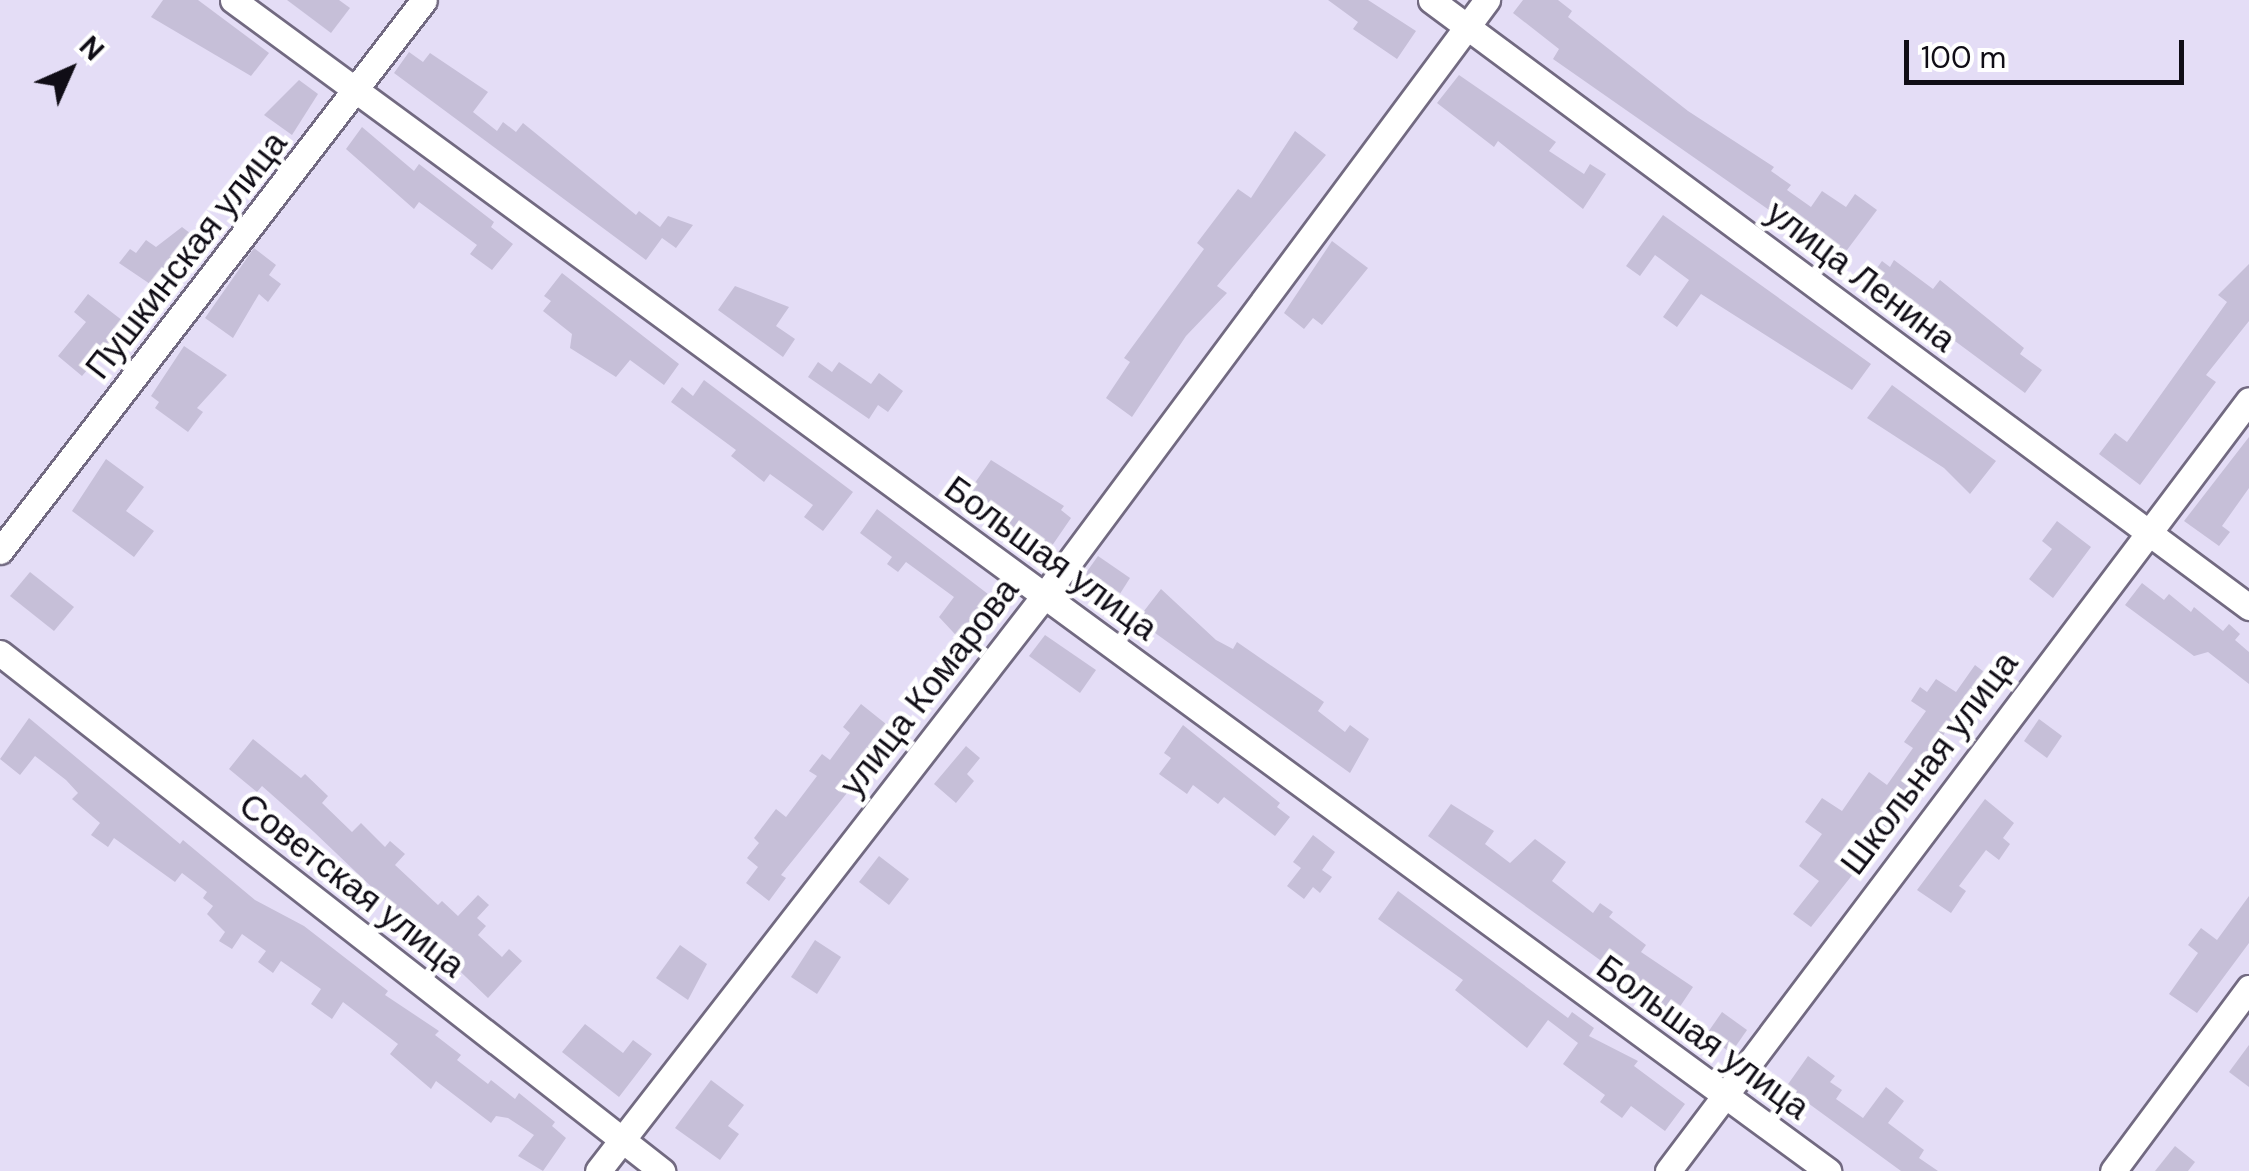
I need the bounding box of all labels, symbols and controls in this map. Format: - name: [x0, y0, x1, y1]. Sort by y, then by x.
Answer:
- north arrow: [20, 20, 120, 120]
- scale bar: [1909, 20, 2189, 82]
- text: N: [71, 28, 112, 69]
- text: 100 m: [1921, 38, 2006, 77]
- street label: Пушкинская улица: [76, 123, 296, 387]
- street label: улица Ленина: [1758, 191, 1964, 361]
- street label: Большая улица: [937, 467, 1165, 649]
- street label: улица Комарова: [831, 569, 1027, 805]
- street label: Школьная улица: [1831, 643, 2027, 883]
- street label: Советская улица: [231, 784, 473, 986]
- street label: Большая улица: [1589, 946, 1817, 1128]

